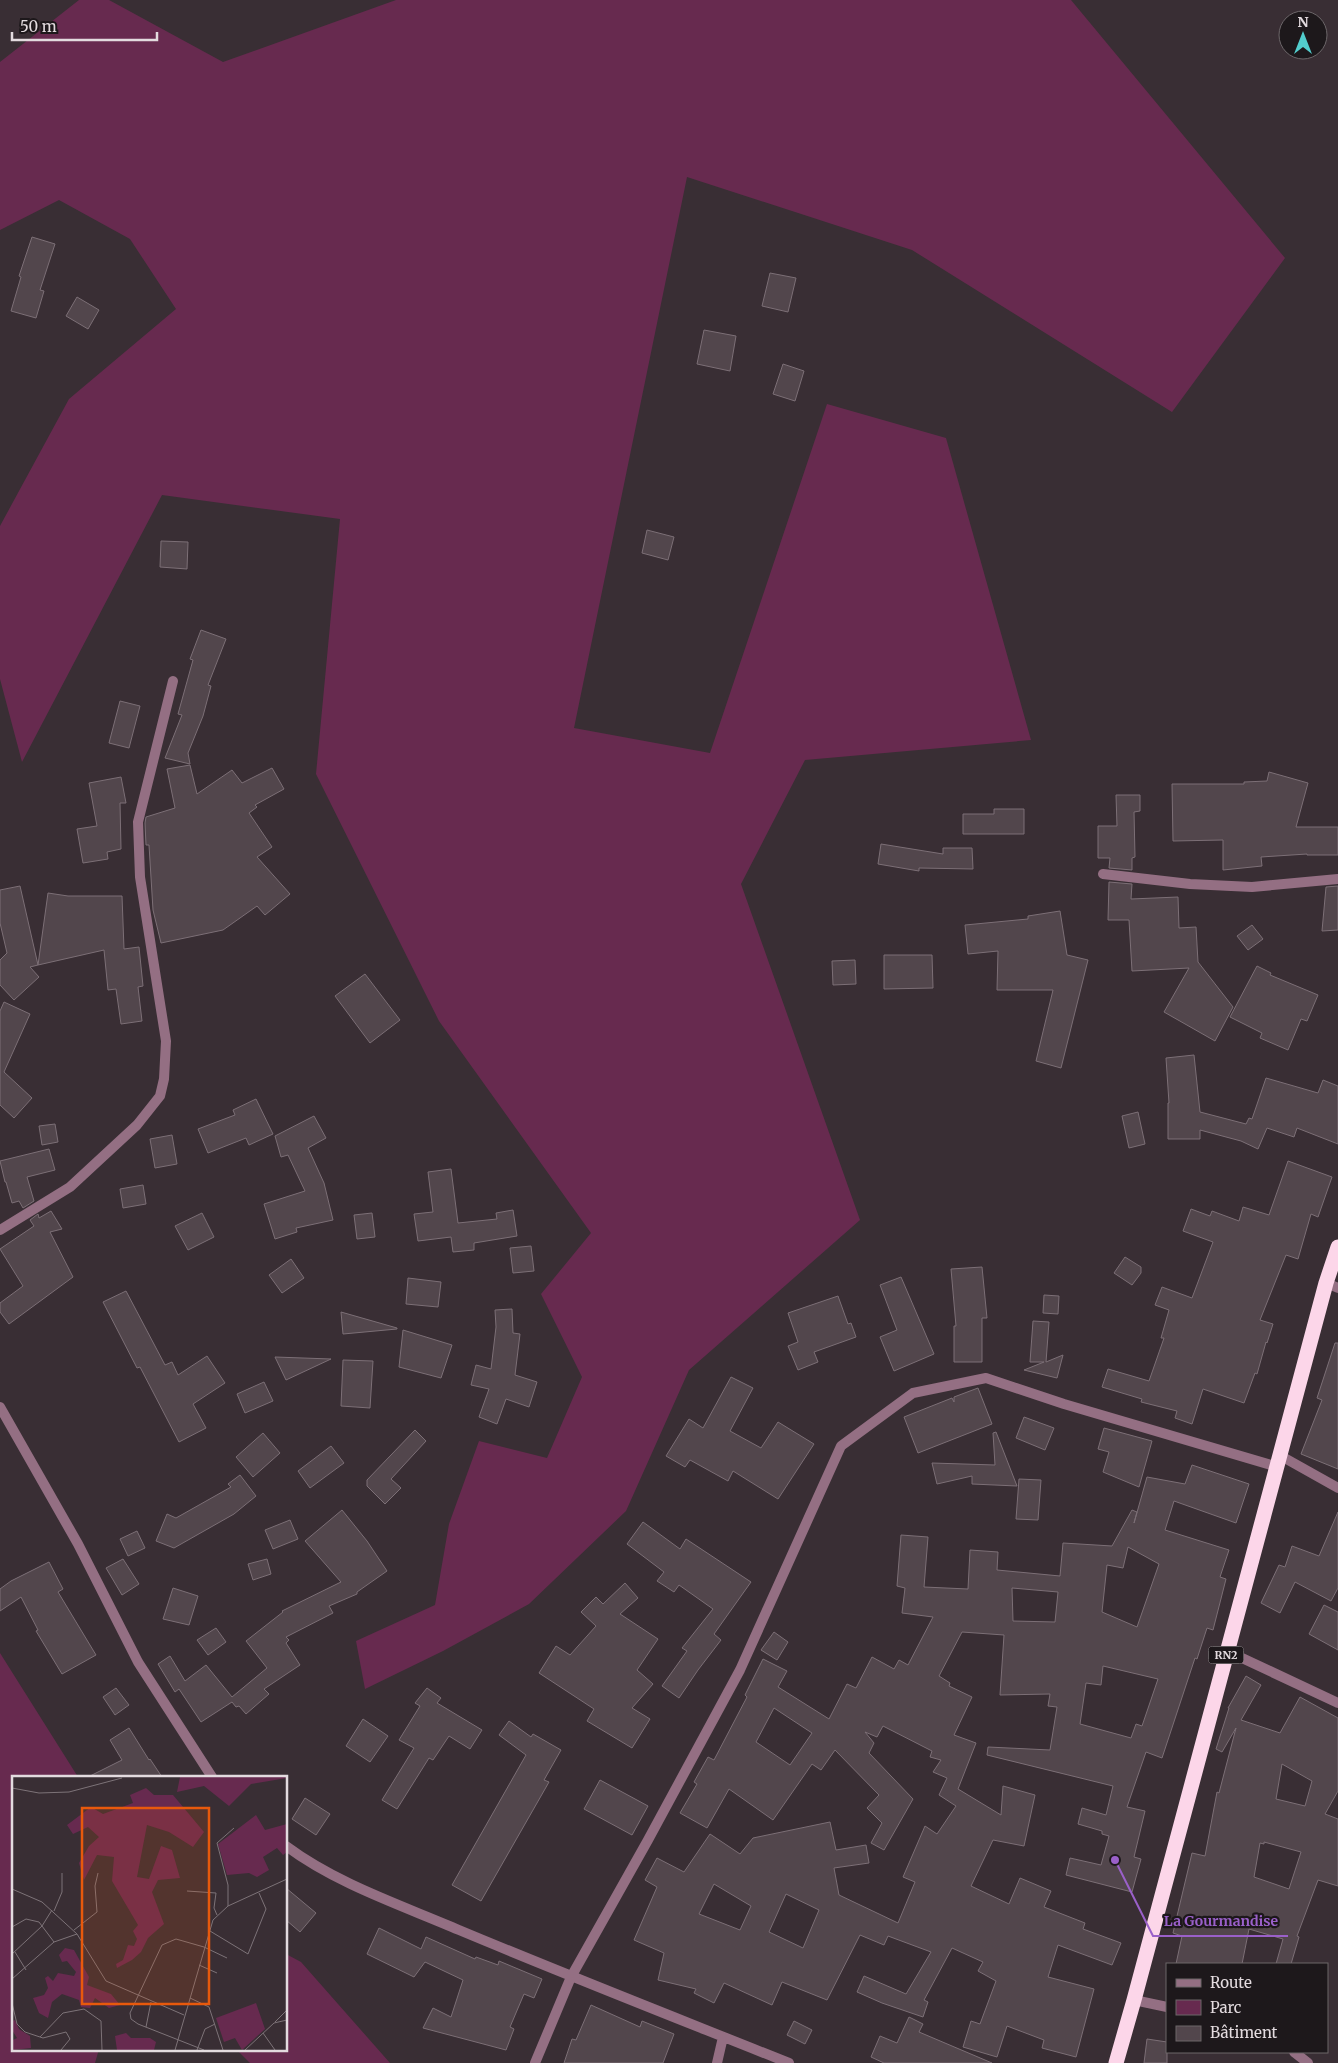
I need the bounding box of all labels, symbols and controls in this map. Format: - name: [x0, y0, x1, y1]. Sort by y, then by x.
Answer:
- scale bar: [12, 10, 158, 42]
- north arrow: [1278, 10, 1328, 60]
- text: N: [1297, 13, 1309, 31]
- text: 50 m: [20, 17, 57, 36]
- road number: RN2: [1208, 1646, 1244, 1664]
- inset map: [12, 1776, 288, 2050]
- callout: La Gourmandise: [1153, 1907, 1288, 1936]
- text: La Gourmandise: [1164, 1912, 1279, 1930]
- legend: [1166, 1963, 1328, 2053]
- text: Route: [1210, 1973, 1252, 1992]
- text: Parc: [1210, 1998, 1242, 2017]
- text: Bâtiment: [1210, 2023, 1278, 2042]

